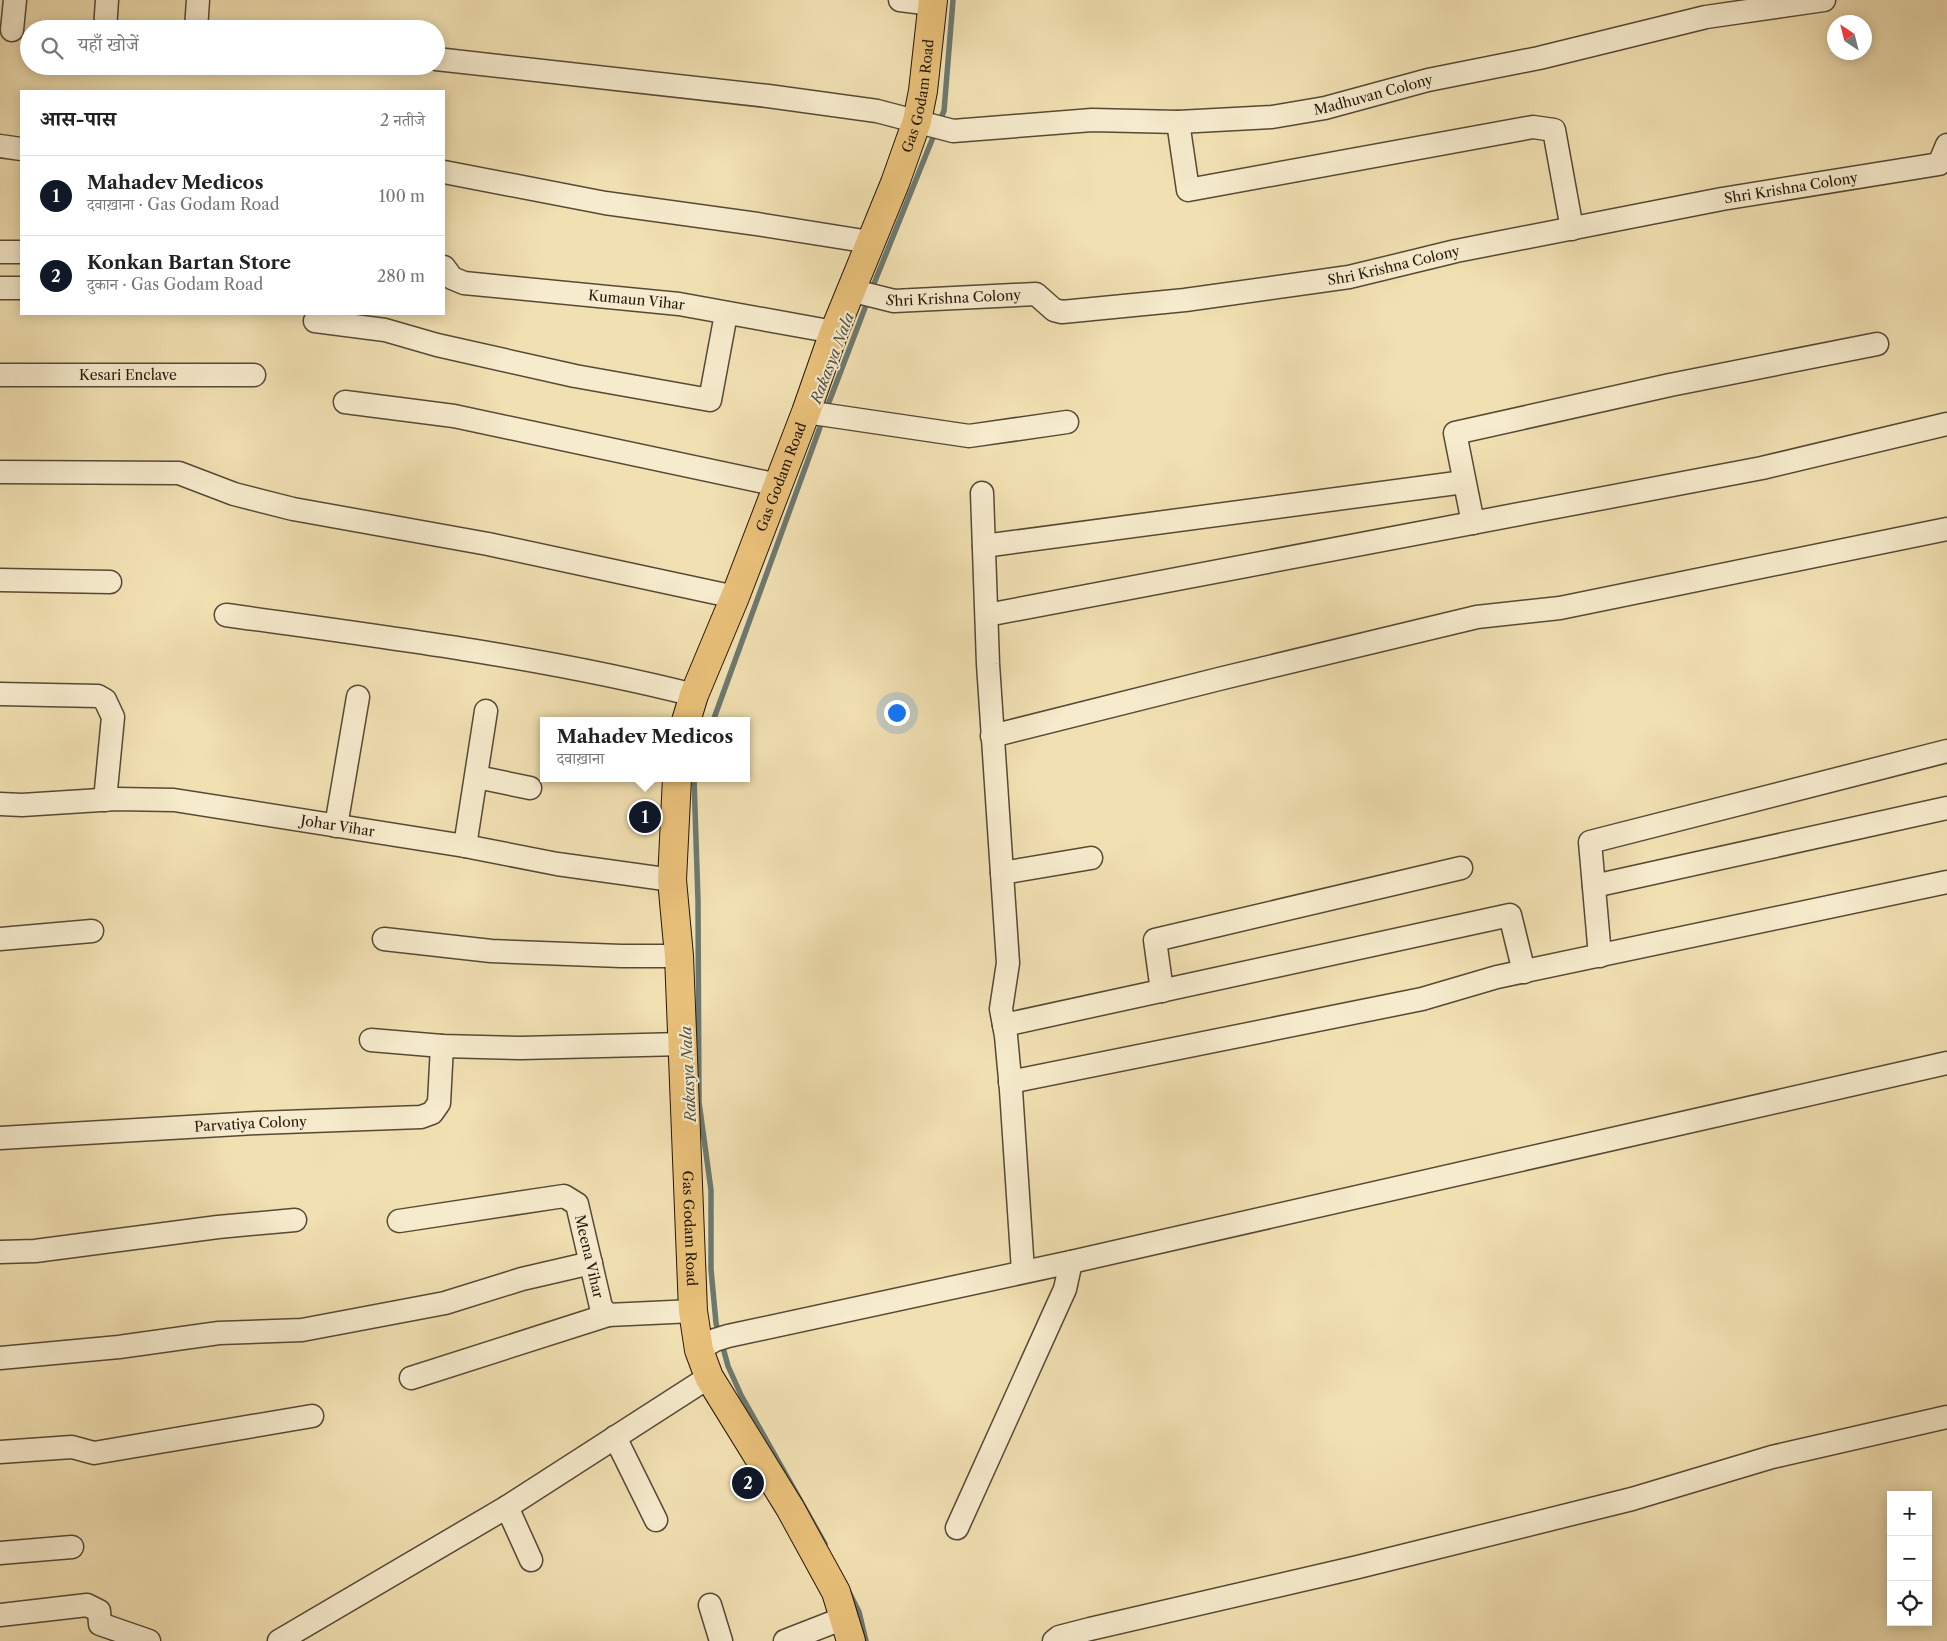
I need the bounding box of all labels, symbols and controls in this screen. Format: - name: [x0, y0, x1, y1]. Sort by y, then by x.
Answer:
- north arrow: [1827, 15, 1872, 60]
- search box: [20, 20, 445, 75]
- text: यहाँ खोजें: [78, 33, 139, 56]
- icon: search: [38, 34, 66, 62]
- street label: Gas Godam Road: [897, 38, 938, 155]
- street label: Madhuvan Colony: [1312, 70, 1434, 119]
- text: आस-पास: [40, 106, 116, 131]
- text: 2 नतीजे: [380, 110, 425, 130]
- street label: Shri Krishna Colony: [1723, 168, 1859, 208]
- text: Mahadev Medicos: [87, 171, 263, 194]
- text: 1: [52, 186, 60, 206]
- text: 100 m: [379, 186, 425, 206]
- text: दवाख़ाना · Gas Godam Road: [87, 194, 280, 214]
- street label: Shri Krishna Colony: [1326, 241, 1462, 289]
- text: Konkan Bartan Store: [87, 251, 291, 274]
- text: 2: [51, 266, 61, 286]
- text: 280 m: [377, 266, 425, 286]
- text: दुकान · Gas Godam Road: [87, 274, 263, 294]
- street label: Kumaun Vihar: [587, 286, 686, 314]
- street label: Shri Krishna Colony: [884, 286, 1022, 310]
- water label: Rakasya Nala: [806, 310, 858, 407]
- street label: Kesari Enclave: [79, 366, 177, 384]
- street label: Gas Godam Road: [752, 419, 810, 534]
- your location: [884, 700, 910, 726]
- popup: [540, 717, 750, 782]
- text: Mahadev Medicos: [557, 725, 733, 748]
- text: दवाख़ाना: [557, 748, 604, 768]
- pin: 1: [629, 798, 661, 836]
- street label: Johar Vihar: [297, 811, 376, 841]
- water label: Rakasya Nala: [676, 1025, 700, 1123]
- street label: Parvatiya Colony: [194, 1112, 307, 1136]
- street label: Gas Godam Road: [678, 1170, 701, 1287]
- street label: Meena Vihar: [571, 1213, 608, 1300]
- pin: 2: [732, 1464, 764, 1502]
- map controls: [1887, 1491, 1932, 1626]
- button: +: [1887, 1491, 1932, 1536]
- button: −: [1887, 1536, 1932, 1581]
- button: locate: [1887, 1581, 1932, 1626]

